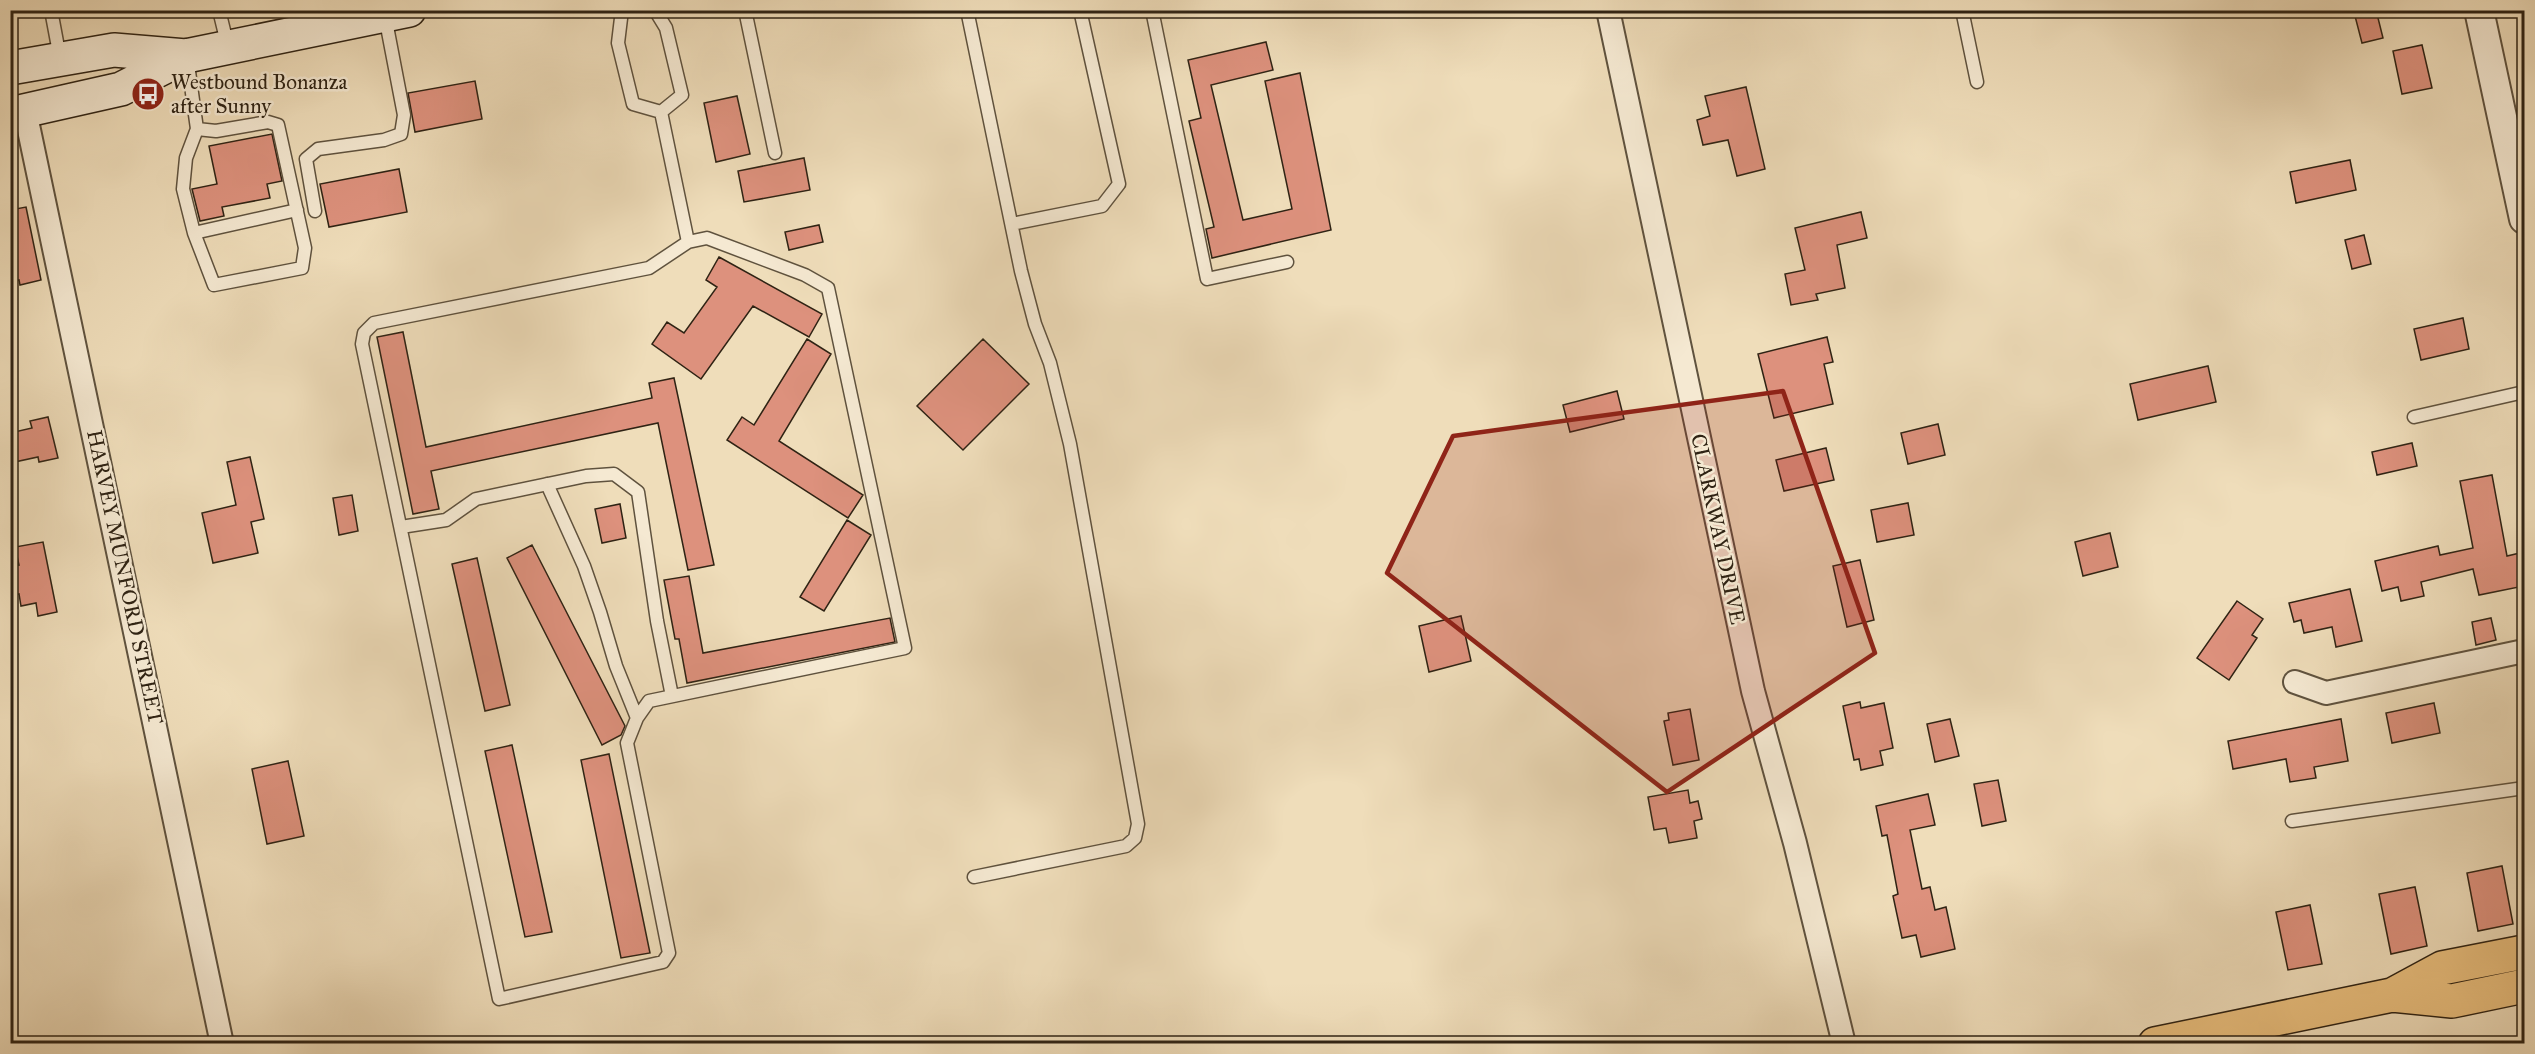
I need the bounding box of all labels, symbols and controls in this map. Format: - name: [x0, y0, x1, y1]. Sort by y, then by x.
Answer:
- place label: Westbound Bonanza after Sunny: [171, 69, 347, 119]
- bus stop icon: Westbound Bonanza after Sunny: [130, 76, 166, 112]
- street label: HARVEY MUNFORD STREET: [81, 427, 169, 727]
- street label: CLARKWAY DRIVE: [1685, 431, 1751, 627]

